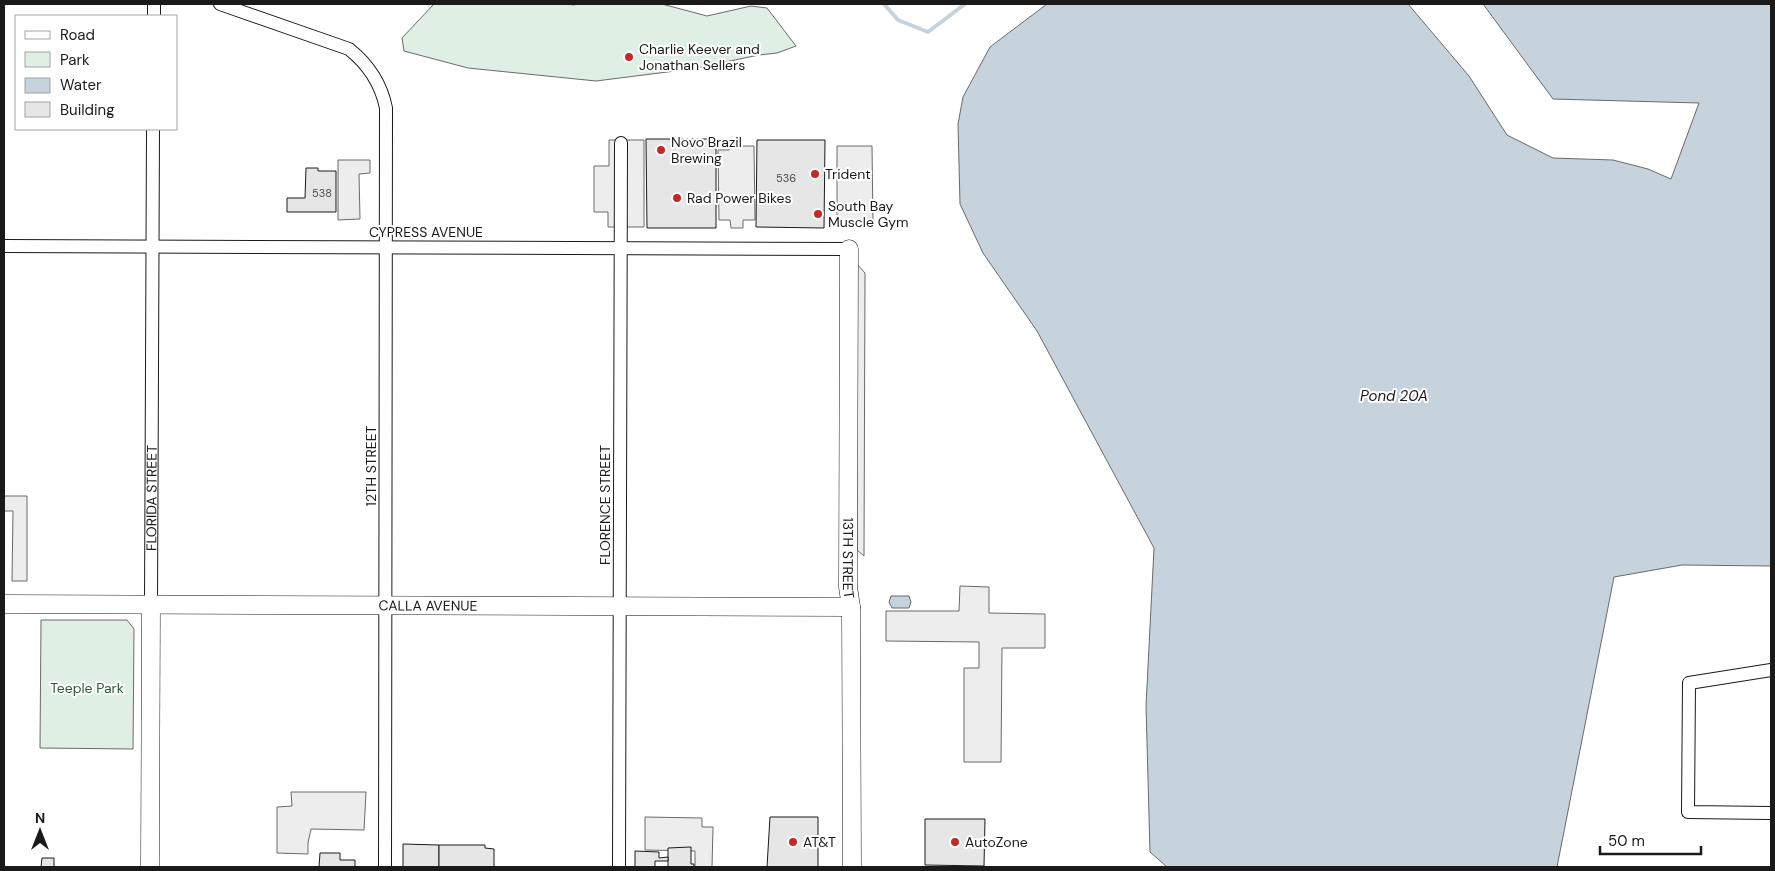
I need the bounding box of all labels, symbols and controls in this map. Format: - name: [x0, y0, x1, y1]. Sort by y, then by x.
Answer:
- legend: [15, 15, 178, 130]
- text: Road: [60, 25, 95, 45]
- place label: Charlie Keever and Jonathan Sellers: [639, 40, 760, 74]
- text: Park: [60, 50, 90, 70]
- marker: Charlie Keever and Jonathan Sellers: [623, 51, 635, 63]
- text: Water: [60, 75, 102, 95]
- text: Building: [60, 100, 115, 120]
- place label: Novo Brazil Brewing: [671, 133, 742, 167]
- marker: Novo Brazil Brewing: [655, 144, 667, 156]
- place label: Trident: [825, 165, 871, 183]
- marker: Trident: [809, 168, 821, 180]
- house number: 536: [776, 171, 796, 185]
- house number: 538: [312, 186, 332, 200]
- place label: Rad Power Bikes: [687, 189, 792, 207]
- marker: Rad Power Bikes: [671, 192, 683, 204]
- place label: South Bay Muscle Gym: [828, 197, 909, 231]
- marker: South Bay Muscle Gym: [812, 208, 824, 220]
- street label: CYPRESS AVENUE: [369, 223, 483, 241]
- water label: Pond 20A: [1360, 386, 1428, 406]
- street label: 12TH STREET: [362, 425, 380, 506]
- street label: FLORIDA STREET: [142, 445, 161, 551]
- street label: FLORENCE STREET: [596, 445, 614, 565]
- street label: 13TH STREET: [839, 517, 859, 600]
- street label: CALLA AVENUE: [378, 596, 478, 615]
- park label: Teeple Park: [50, 679, 124, 697]
- north arrow: [15, 806, 65, 856]
- text: N: [35, 809, 45, 827]
- scale bar: [1600, 824, 1701, 856]
- text: 50 m: [1608, 831, 1645, 851]
- place label: AT&T: [803, 833, 836, 851]
- place label: AutoZone: [965, 833, 1028, 851]
- marker: AT&T: [787, 836, 799, 848]
- marker: AutoZone: [949, 836, 961, 848]

